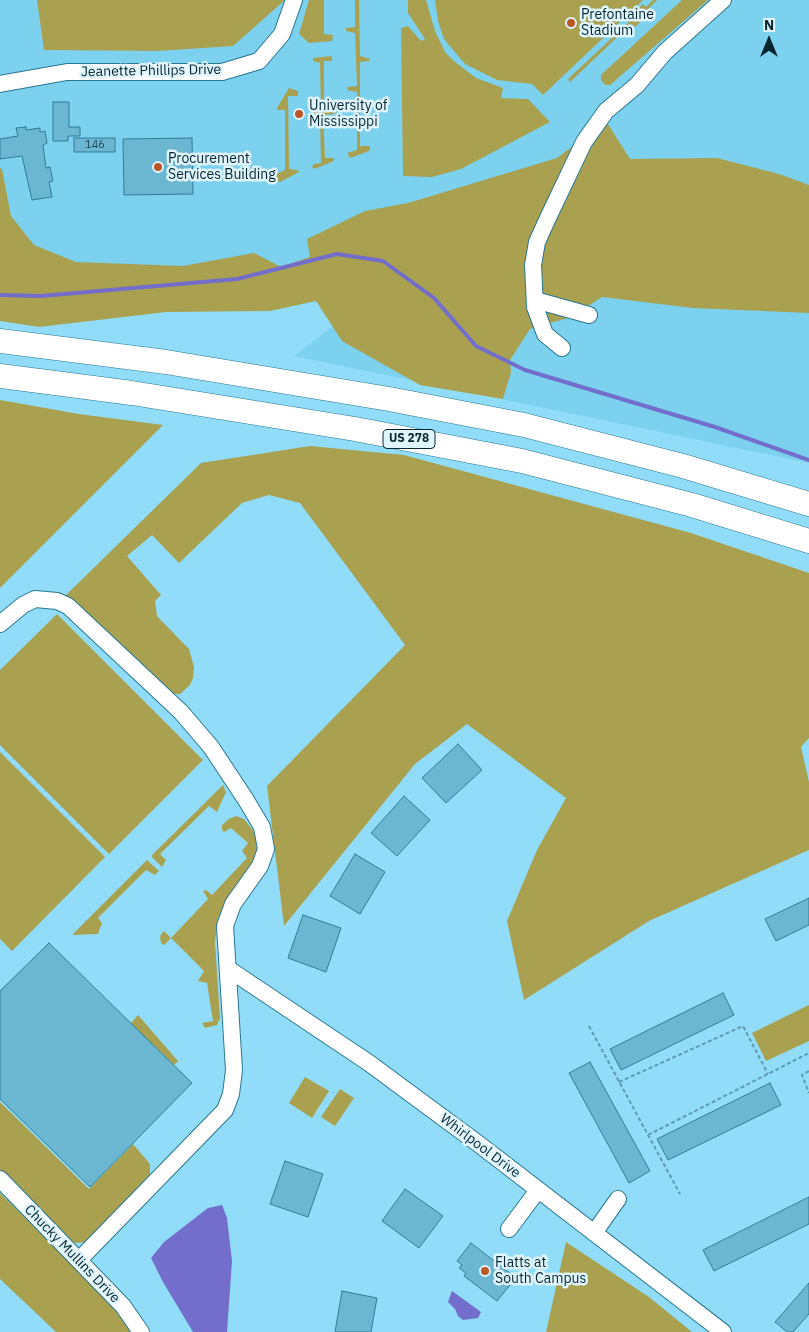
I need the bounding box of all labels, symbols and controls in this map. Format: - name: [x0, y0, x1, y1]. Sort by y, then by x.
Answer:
- place label: Prefontaine Stadium: [581, 7, 654, 40]
- north arrow: [744, 15, 794, 65]
- text: N: [764, 16, 774, 34]
- marker: Prefontaine Stadium: [565, 17, 577, 29]
- street label: Jeanette Phillips Drive: [81, 61, 221, 81]
- place label: University of Mississippi: [309, 98, 387, 130]
- marker: University of Mississippi: [293, 108, 305, 120]
- house number: 146: [85, 138, 105, 152]
- place label: Procurement Services Building: [168, 151, 276, 184]
- marker: Procurement Services Building: [152, 161, 164, 173]
- road number: US 278: [383, 429, 435, 448]
- street label: Whirlpool Drive: [436, 1110, 524, 1182]
- street label: Chucky Mullins Drive: [21, 1201, 123, 1307]
- place label: Flatts at South Campus: [495, 1255, 586, 1288]
- marker: Flatts at South Campus: [479, 1265, 491, 1277]

